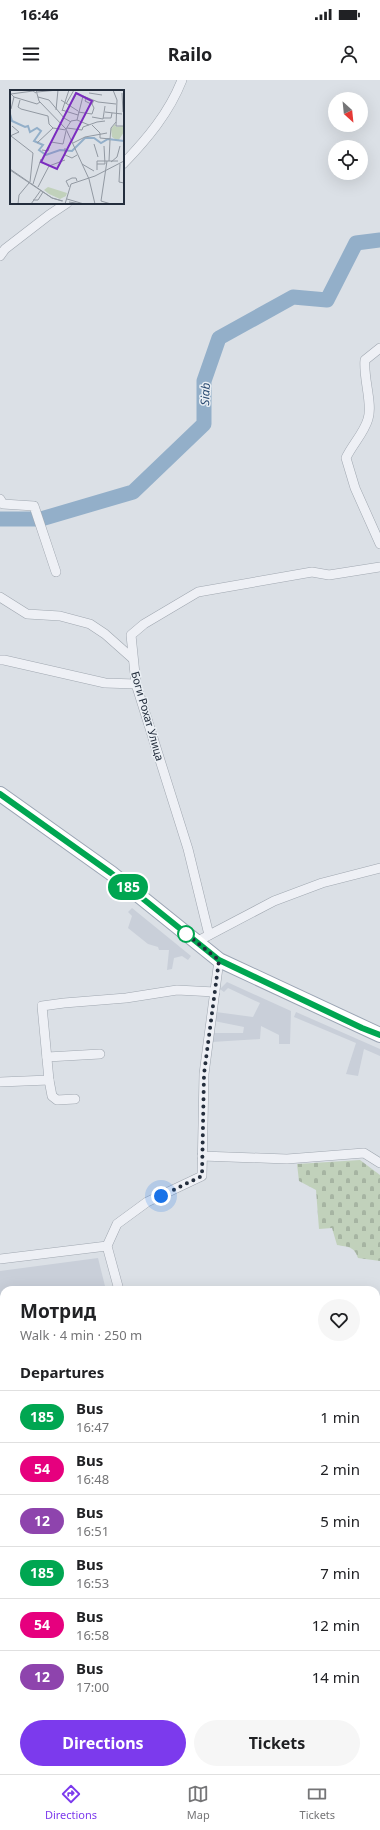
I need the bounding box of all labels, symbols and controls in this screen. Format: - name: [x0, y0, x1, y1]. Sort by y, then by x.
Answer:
- text: 16:46: [20, 4, 59, 24]
- text: Railo: [168, 42, 212, 66]
- icon: menu: [20, 43, 42, 65]
- icon: person: [338, 43, 360, 65]
- inset map: [10, 90, 124, 204]
- north arrow: [328, 92, 368, 132]
- map controls: [328, 92, 368, 180]
- button: locate: [328, 140, 368, 180]
- water label: Siab: [196, 382, 214, 406]
- street label: Боги Рохат Улица: [128, 670, 168, 762]
- line badge: 185: [105, 874, 151, 900]
- text: 185: [116, 877, 140, 896]
- unlabelled marker: [177, 925, 195, 943]
- your location: [151, 1186, 171, 1206]
- text: Мотрид: [20, 1298, 96, 1324]
- button: heart: [318, 1299, 360, 1341]
- text: Walk · 4 min · 250 m: [20, 1326, 142, 1344]
- text: Departures: [20, 1362, 104, 1382]
- text: Bus: [76, 1398, 103, 1418]
- text: 185: [30, 1407, 54, 1426]
- text: 1 min: [320, 1407, 360, 1427]
- text: 16:47: [76, 1418, 109, 1436]
- text: Bus: [76, 1450, 103, 1470]
- text: 54: [34, 1459, 50, 1478]
- text: 2 min: [320, 1459, 360, 1479]
- text: 16:48: [76, 1470, 109, 1488]
- text: Bus: [76, 1502, 103, 1522]
- text: 12: [34, 1511, 50, 1530]
- text: 5 min: [320, 1511, 360, 1531]
- text: 16:51: [76, 1522, 109, 1540]
- text: Bus: [76, 1554, 103, 1574]
- text: 185: [30, 1563, 54, 1582]
- text: 7 min: [320, 1563, 360, 1583]
- text: 16:53: [76, 1574, 109, 1592]
- text: Bus: [76, 1606, 103, 1626]
- text: 54: [34, 1615, 50, 1634]
- text: 12 min: [312, 1615, 360, 1635]
- text: 16:58: [76, 1626, 109, 1644]
- text: Bus: [76, 1658, 103, 1678]
- text: 12: [34, 1667, 50, 1686]
- text: 14 min: [312, 1667, 360, 1687]
- text: 17:00: [76, 1678, 109, 1696]
- button: Directions: [20, 1720, 186, 1766]
- button: Tickets: [194, 1720, 360, 1766]
- tab: Directions: [45, 1783, 97, 1822]
- tab: Map: [187, 1783, 210, 1822]
- tab: Tickets: [300, 1783, 335, 1822]

